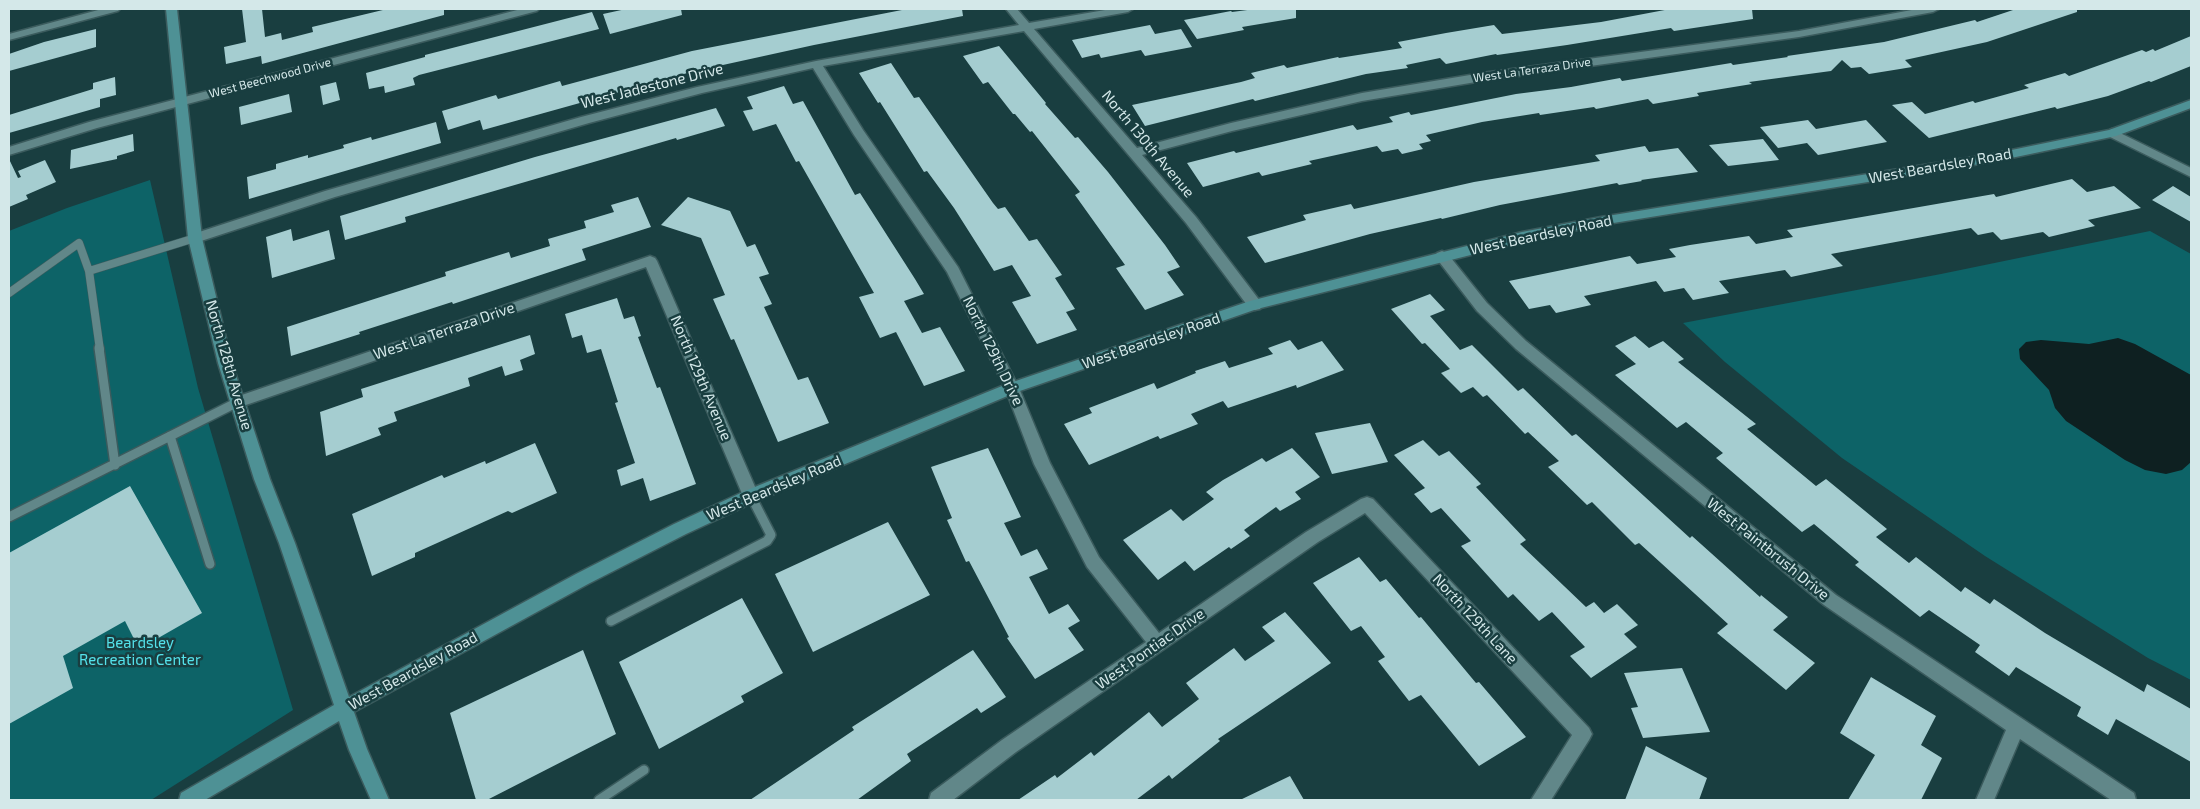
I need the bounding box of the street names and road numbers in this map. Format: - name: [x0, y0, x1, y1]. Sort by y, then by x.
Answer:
- street label: West Beechwood Drive: [207, 55, 333, 101]
- street label: West La Terraza Drive: [1472, 55, 1592, 85]
- street label: West Jadestone Drive: [579, 60, 725, 112]
- street label: North 130th Avenue: [1098, 87, 1198, 201]
- street label: West Beardsley Road: [1867, 145, 2013, 187]
- street label: West Beardsley Road: [1468, 211, 1614, 259]
- street label: North 129th Drive: [959, 293, 1027, 409]
- street label: North 128th Avenue: [202, 298, 256, 432]
- street label: West La Terraza Drive: [371, 298, 517, 364]
- street label: West Beardsley Road: [1080, 309, 1222, 373]
- street label: North 129th Avenue: [667, 313, 735, 443]
- street label: West Beardsley Road: [704, 451, 844, 525]
- street label: West Paintbrush Drive: [1703, 494, 1833, 604]
- street label: North 129th Lane: [1429, 570, 1521, 668]
- street label: West Pontiac Drive: [1092, 605, 1208, 693]
- street label: West Beardsley Road: [345, 628, 481, 714]

